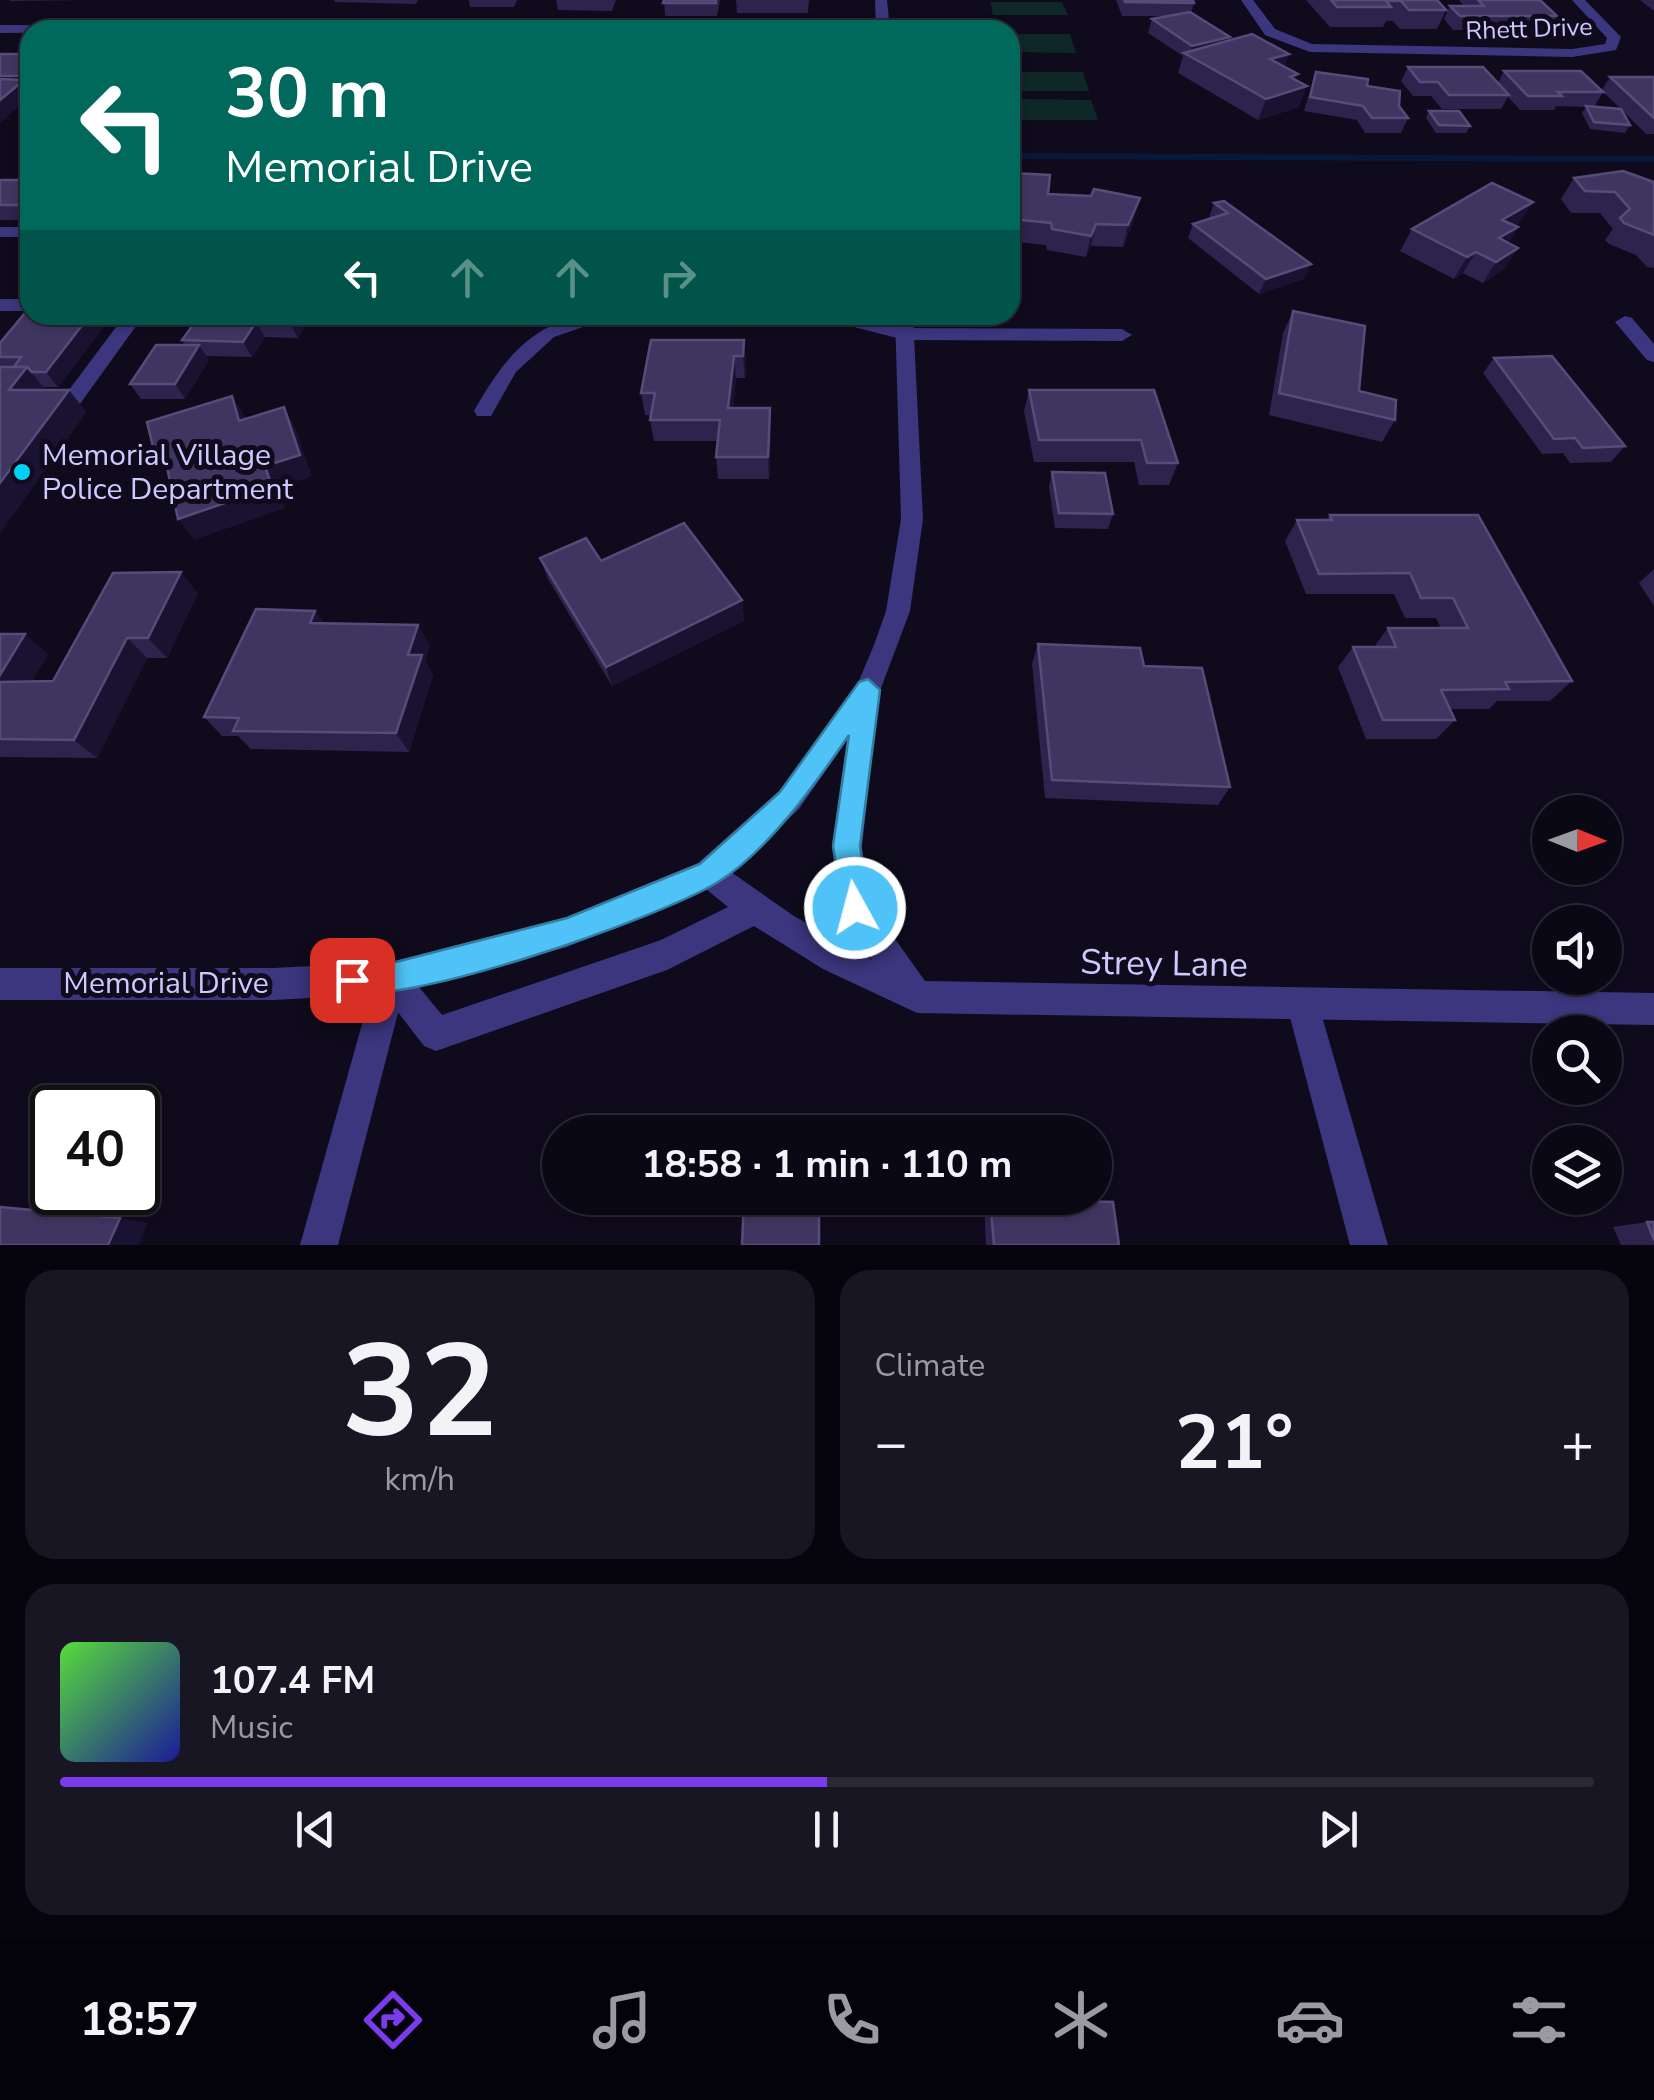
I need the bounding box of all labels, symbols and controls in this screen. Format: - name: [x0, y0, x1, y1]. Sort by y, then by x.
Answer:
- street label: Rhett Drive: [1465, 10, 1593, 48]
- text: 30 m: [225, 46, 389, 142]
- icon: left: [60, 60, 190, 190]
- text: Memorial Drive: [225, 137, 533, 198]
- icon: left: [335, 250, 390, 305]
- icon: ahead: [440, 250, 495, 305]
- icon: ahead: [545, 250, 600, 305]
- icon: right: [650, 250, 705, 305]
- place label: Memorial Village Police Department: [42, 435, 293, 510]
- marker: Memorial Village Police Department: [11, 461, 33, 483]
- north arrow: [1532, 795, 1622, 885]
- map controls: [1532, 795, 1622, 1215]
- position arrow: [803, 856, 907, 960]
- button: sound: [1532, 905, 1622, 995]
- pin: [310, 938, 395, 1023]
- street label: Strey Lane: [1080, 939, 1248, 988]
- icon: arrive: [325, 953, 380, 1008]
- street label: Memorial Drive: [63, 963, 269, 1004]
- button: search: [1532, 1015, 1622, 1105]
- speed limit sign: 40: [30, 1085, 160, 1215]
- button: layers: [1532, 1125, 1622, 1215]
- text: 18:58 · 1 min · 110 m: [642, 1139, 1012, 1190]
- text: 32: [342, 1304, 498, 1481]
- text: Climate: [875, 1344, 985, 1387]
- text: 21°: [1175, 1392, 1293, 1494]
- text: −: [875, 1406, 908, 1481]
- text: +: [1561, 1406, 1594, 1481]
- text: km/h: [384, 1458, 455, 1501]
- text: 107.4 FM: [210, 1655, 375, 1706]
- text: Music: [210, 1706, 293, 1749]
- icon: previous: [288, 1802, 343, 1857]
- icon: pause: [799, 1802, 854, 1857]
- icon: next: [1311, 1802, 1366, 1857]
- icon: directions: [358, 1985, 428, 2055]
- icon: music: [587, 1985, 657, 2055]
- icon: phone: [817, 1985, 887, 2055]
- icon: climate: [1046, 1985, 1116, 2055]
- icon: car: [1275, 1985, 1345, 2055]
- icon: filters: [1504, 1985, 1574, 2055]
- text: 18:57: [80, 1990, 199, 2051]

